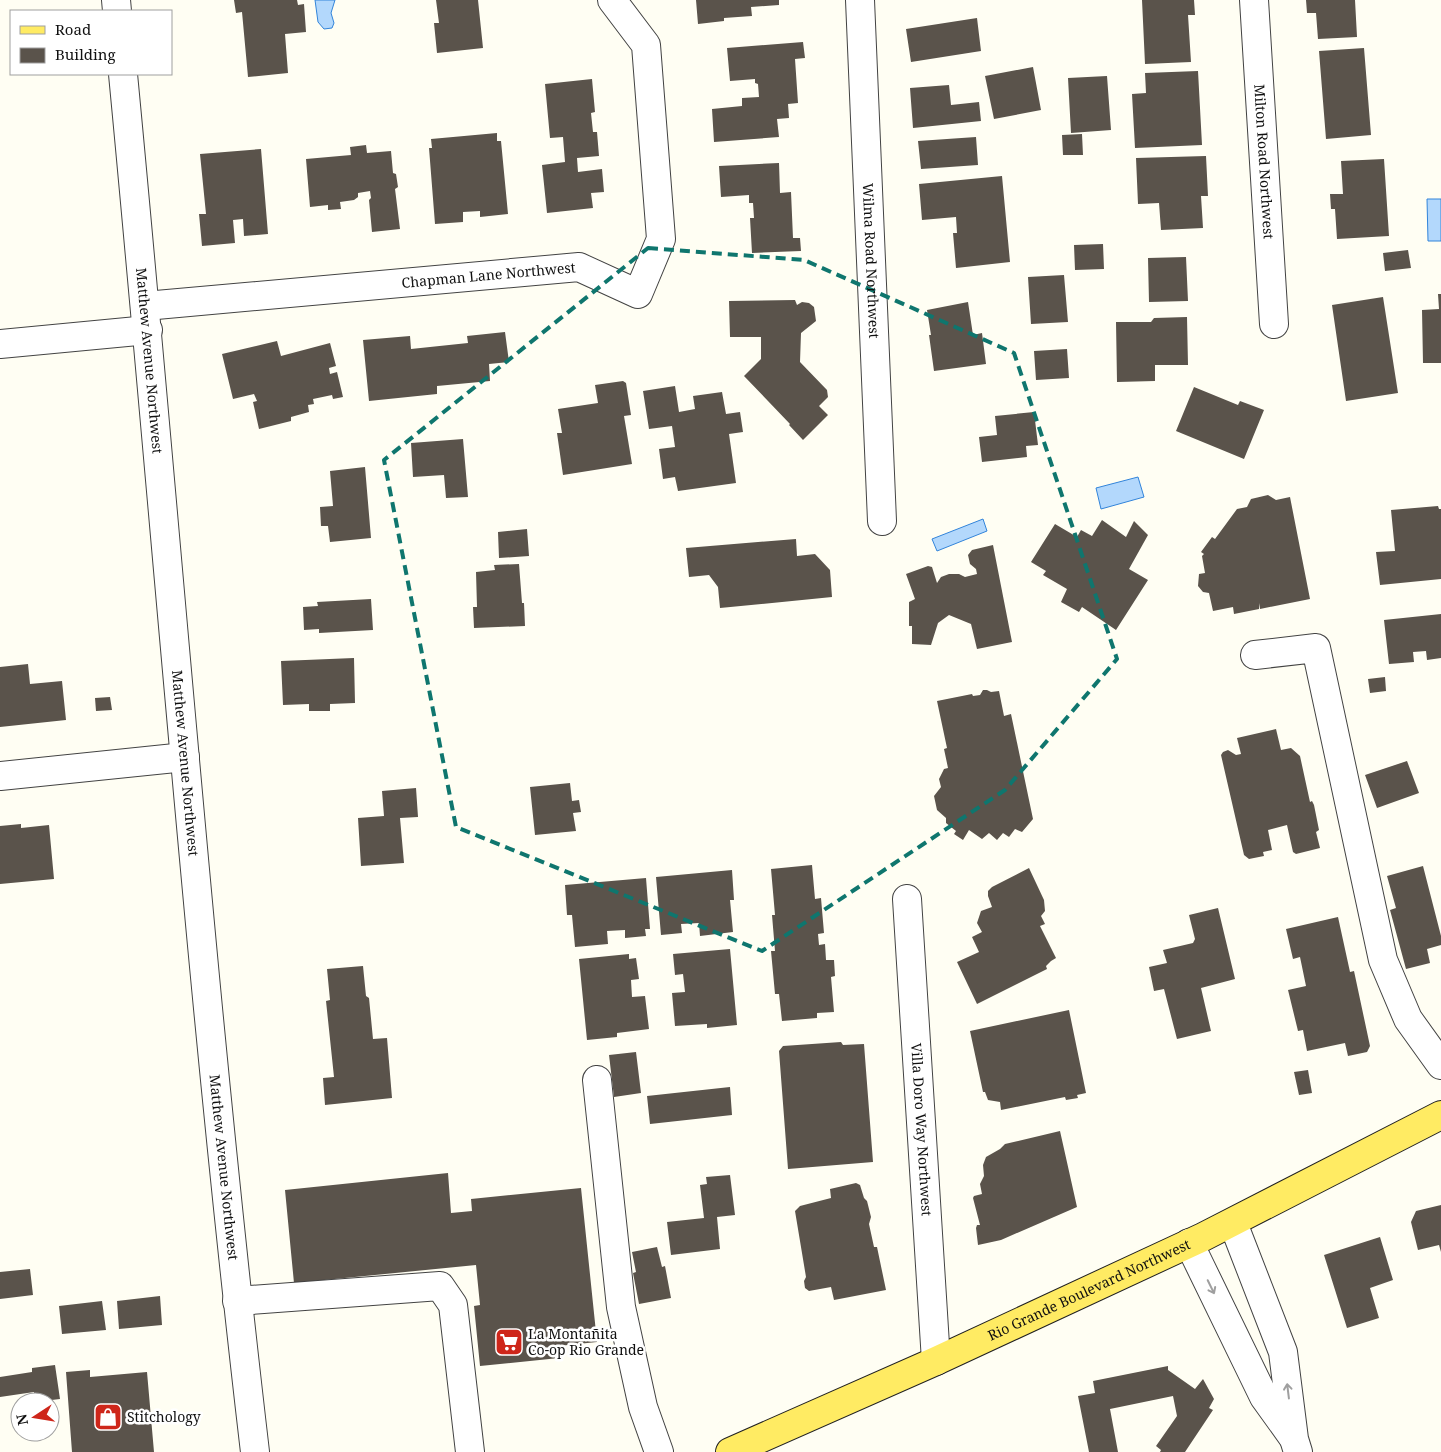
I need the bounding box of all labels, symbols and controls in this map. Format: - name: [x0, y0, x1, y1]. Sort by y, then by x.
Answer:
- legend: [10, 10, 172, 75]
- text: Road: [55, 19, 91, 39]
- text: Building: [55, 44, 116, 64]
- street label: Milton Road Northwest: [1250, 84, 1279, 240]
- street label: Wilma Road Northwest: [859, 183, 884, 339]
- street label: Chapman Lane Northwest: [401, 257, 576, 292]
- street label: Matthew Avenue Northwest: [132, 267, 168, 455]
- street label: Matthew Avenue Northwest: [168, 669, 204, 857]
- street label: Villa Doro Way Northwest: [907, 1042, 937, 1217]
- street label: Matthew Avenue Northwest: [205, 1073, 243, 1261]
- street label: Rio Grande Boulevard Northwest: [985, 1234, 1193, 1345]
- one-way arrow: [1207, 1279, 1216, 1294]
- place label: La Montañita Co-op Rio Grande: [528, 1324, 644, 1359]
- supermarket icon: La Montañita Co-op Rio Grande: [494, 1327, 524, 1357]
- one-way arrow: [1283, 1383, 1293, 1399]
- north arrow: [10, 1392, 60, 1442]
- shop icon: Stitchology: [93, 1402, 123, 1432]
- place label: Stitchology: [127, 1407, 201, 1426]
- text: N: [11, 1412, 32, 1427]

